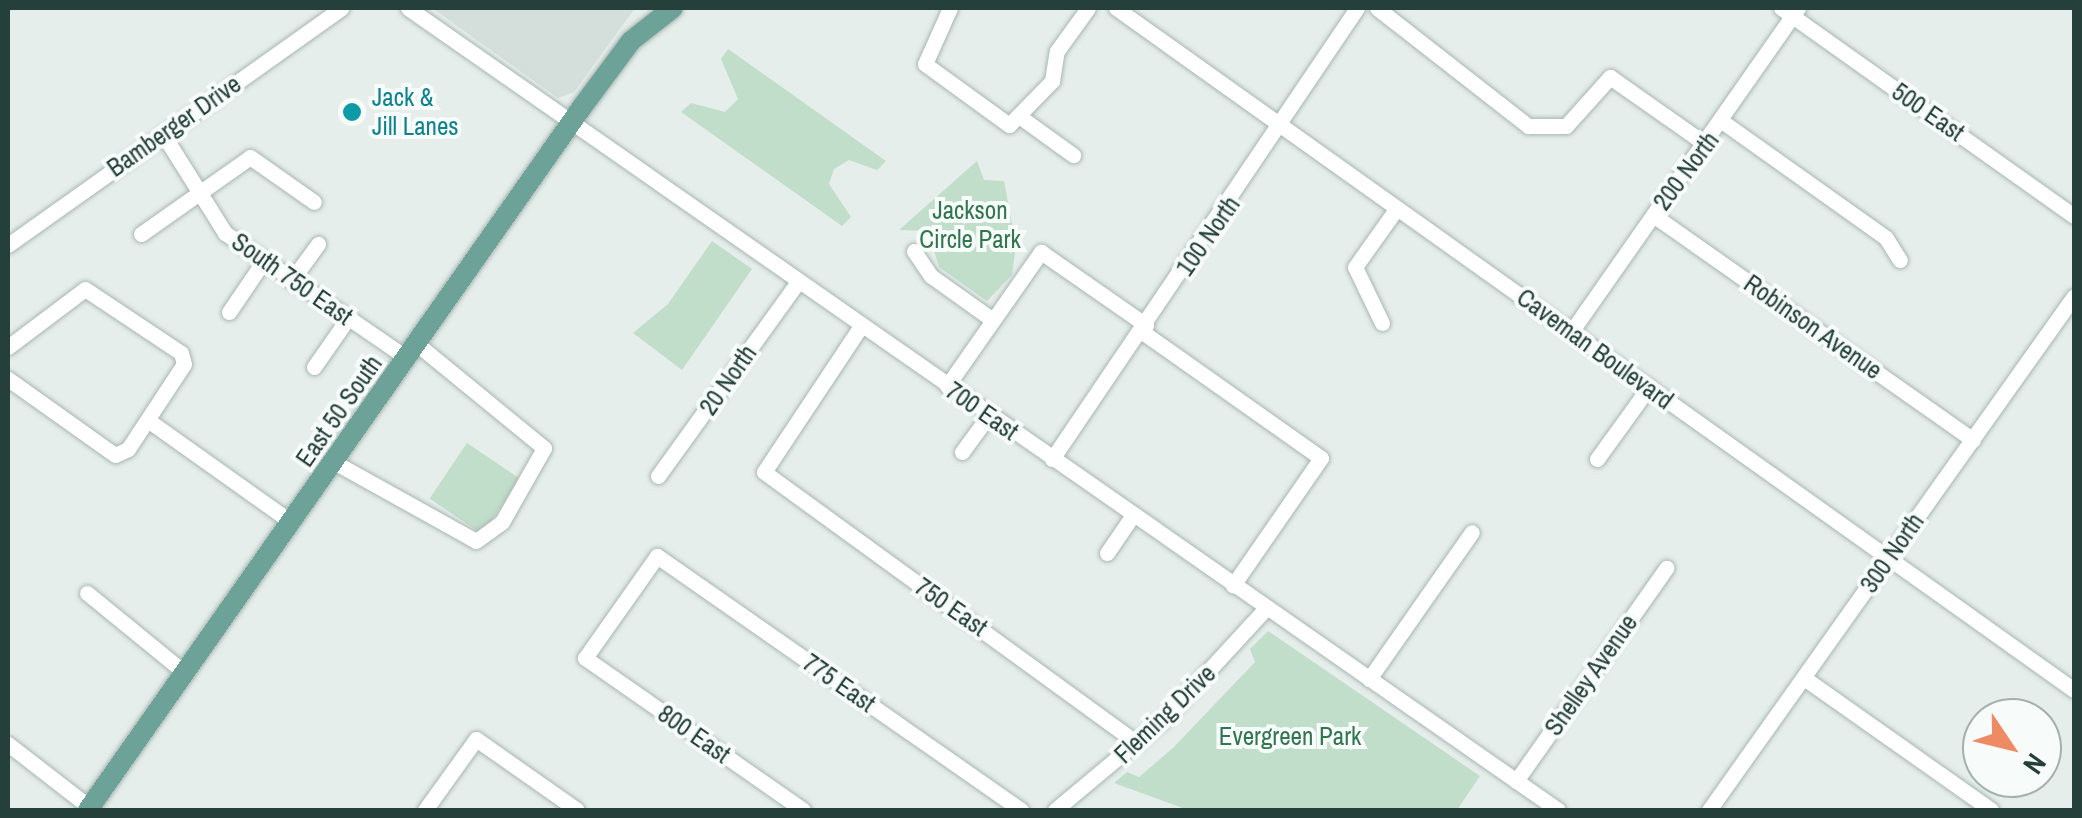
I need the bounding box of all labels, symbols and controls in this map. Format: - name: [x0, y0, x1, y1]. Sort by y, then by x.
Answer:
- street label: Bamberger Drive: [101, 69, 247, 183]
- street label: 500 East: [1886, 77, 1970, 147]
- place label: Jack & Jill Lanes: [372, 83, 459, 142]
- marker: Jack & Jill Lanes: [341, 101, 363, 123]
- street label: 200 North: [1647, 126, 1725, 216]
- street label: 100 North: [1170, 191, 1246, 281]
- park label: Jackson Circle Park: [919, 196, 1021, 255]
- street label: South 750 East: [226, 227, 358, 331]
- street label: Robinson Avenue: [1738, 268, 1888, 386]
- street label: Caveman Boulevard: [1511, 282, 1679, 416]
- street label: 20 North: [693, 339, 763, 421]
- street label: East 50 South: [290, 350, 388, 472]
- street label: 700 East: [940, 376, 1024, 446]
- street label: 300 North: [1854, 508, 1930, 598]
- street label: 750 East: [909, 572, 993, 642]
- street label: Shelley Avenue: [1538, 608, 1644, 742]
- street label: 775 East: [797, 648, 881, 718]
- street label: Fleming Drive: [1108, 658, 1222, 770]
- north arrow: [1962, 698, 2062, 798]
- street label: 800 East: [652, 699, 736, 769]
- park label: Evergreen Park: [1219, 721, 1361, 751]
- text: N: [2015, 746, 2055, 782]

